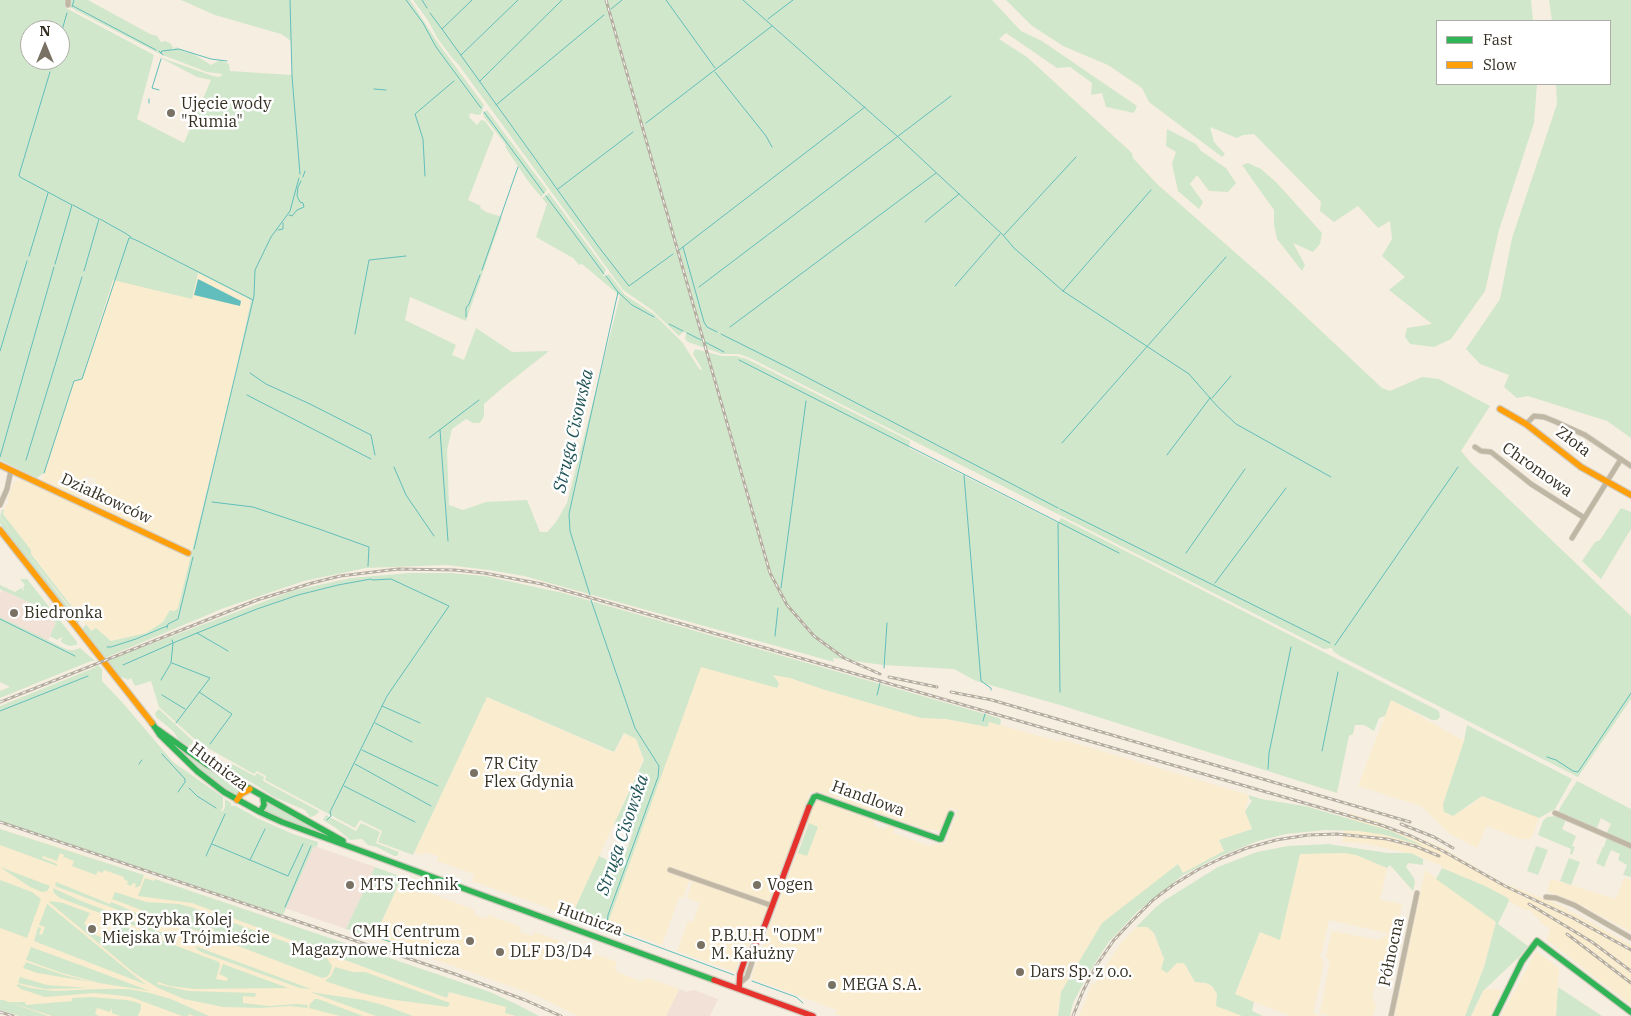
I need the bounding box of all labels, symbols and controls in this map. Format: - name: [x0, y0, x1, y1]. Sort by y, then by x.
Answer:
- north arrow: [20, 20, 70, 70]
- legend: [1436, 20, 1611, 85]
- text: N: [39, 22, 51, 40]
- text: Fast: [1483, 30, 1513, 49]
- text: Slow: [1483, 55, 1516, 74]
- place label: Ujęcie wody "Rumia": [181, 94, 272, 132]
- marker: Ujęcie wody "Rumia": [165, 107, 177, 119]
- water label: Struga Cisowska: [549, 367, 599, 495]
- street label: Złota: [1552, 423, 1594, 461]
- street label: Chromowa: [1498, 439, 1576, 501]
- street label: Działkowców: [58, 470, 154, 528]
- place label: Biedronka: [24, 603, 103, 623]
- marker: Biedronka: [8, 607, 20, 619]
- street label: Hutnicza: [186, 739, 252, 795]
- place label: 7R City Flex Gdynia: [484, 754, 574, 792]
- marker: 7R City Flex Gdynia: [468, 767, 480, 779]
- water label: Struga Cisowska: [592, 772, 654, 898]
- street label: Handlowa: [829, 777, 907, 821]
- place label: MTS Technik: [360, 875, 459, 895]
- place label: Vogen: [767, 875, 813, 895]
- marker: MTS Technik: [344, 879, 356, 891]
- marker: Vogen: [751, 879, 763, 891]
- street label: Hutnicza: [555, 899, 625, 941]
- place label: PKP Szybka Kolej Miejska w Trójmieście: [102, 910, 270, 948]
- street label: Północna: [1375, 916, 1409, 988]
- place label: CMH Centrum Magazynowe Hutnicza: [291, 922, 460, 960]
- marker: PKP Szybka Kolej Miejska w Trójmieście: [86, 923, 98, 935]
- place label: P.B.U.H. "ODM" M. Kałużny: [711, 926, 823, 964]
- marker: CMH Centrum Magazynowe Hutnicza: [464, 935, 476, 947]
- marker: P.B.U.H. "ODM" M. Kałużny: [695, 939, 707, 951]
- place label: DLF D3/D4: [510, 942, 592, 962]
- marker: DLF D3/D4: [494, 946, 506, 958]
- place label: Dars Sp. z o.o.: [1030, 962, 1132, 982]
- marker: Dars Sp. z o.o.: [1014, 966, 1026, 978]
- place label: MEGA S.A.: [842, 975, 922, 995]
- marker: MEGA S.A.: [826, 979, 838, 991]

